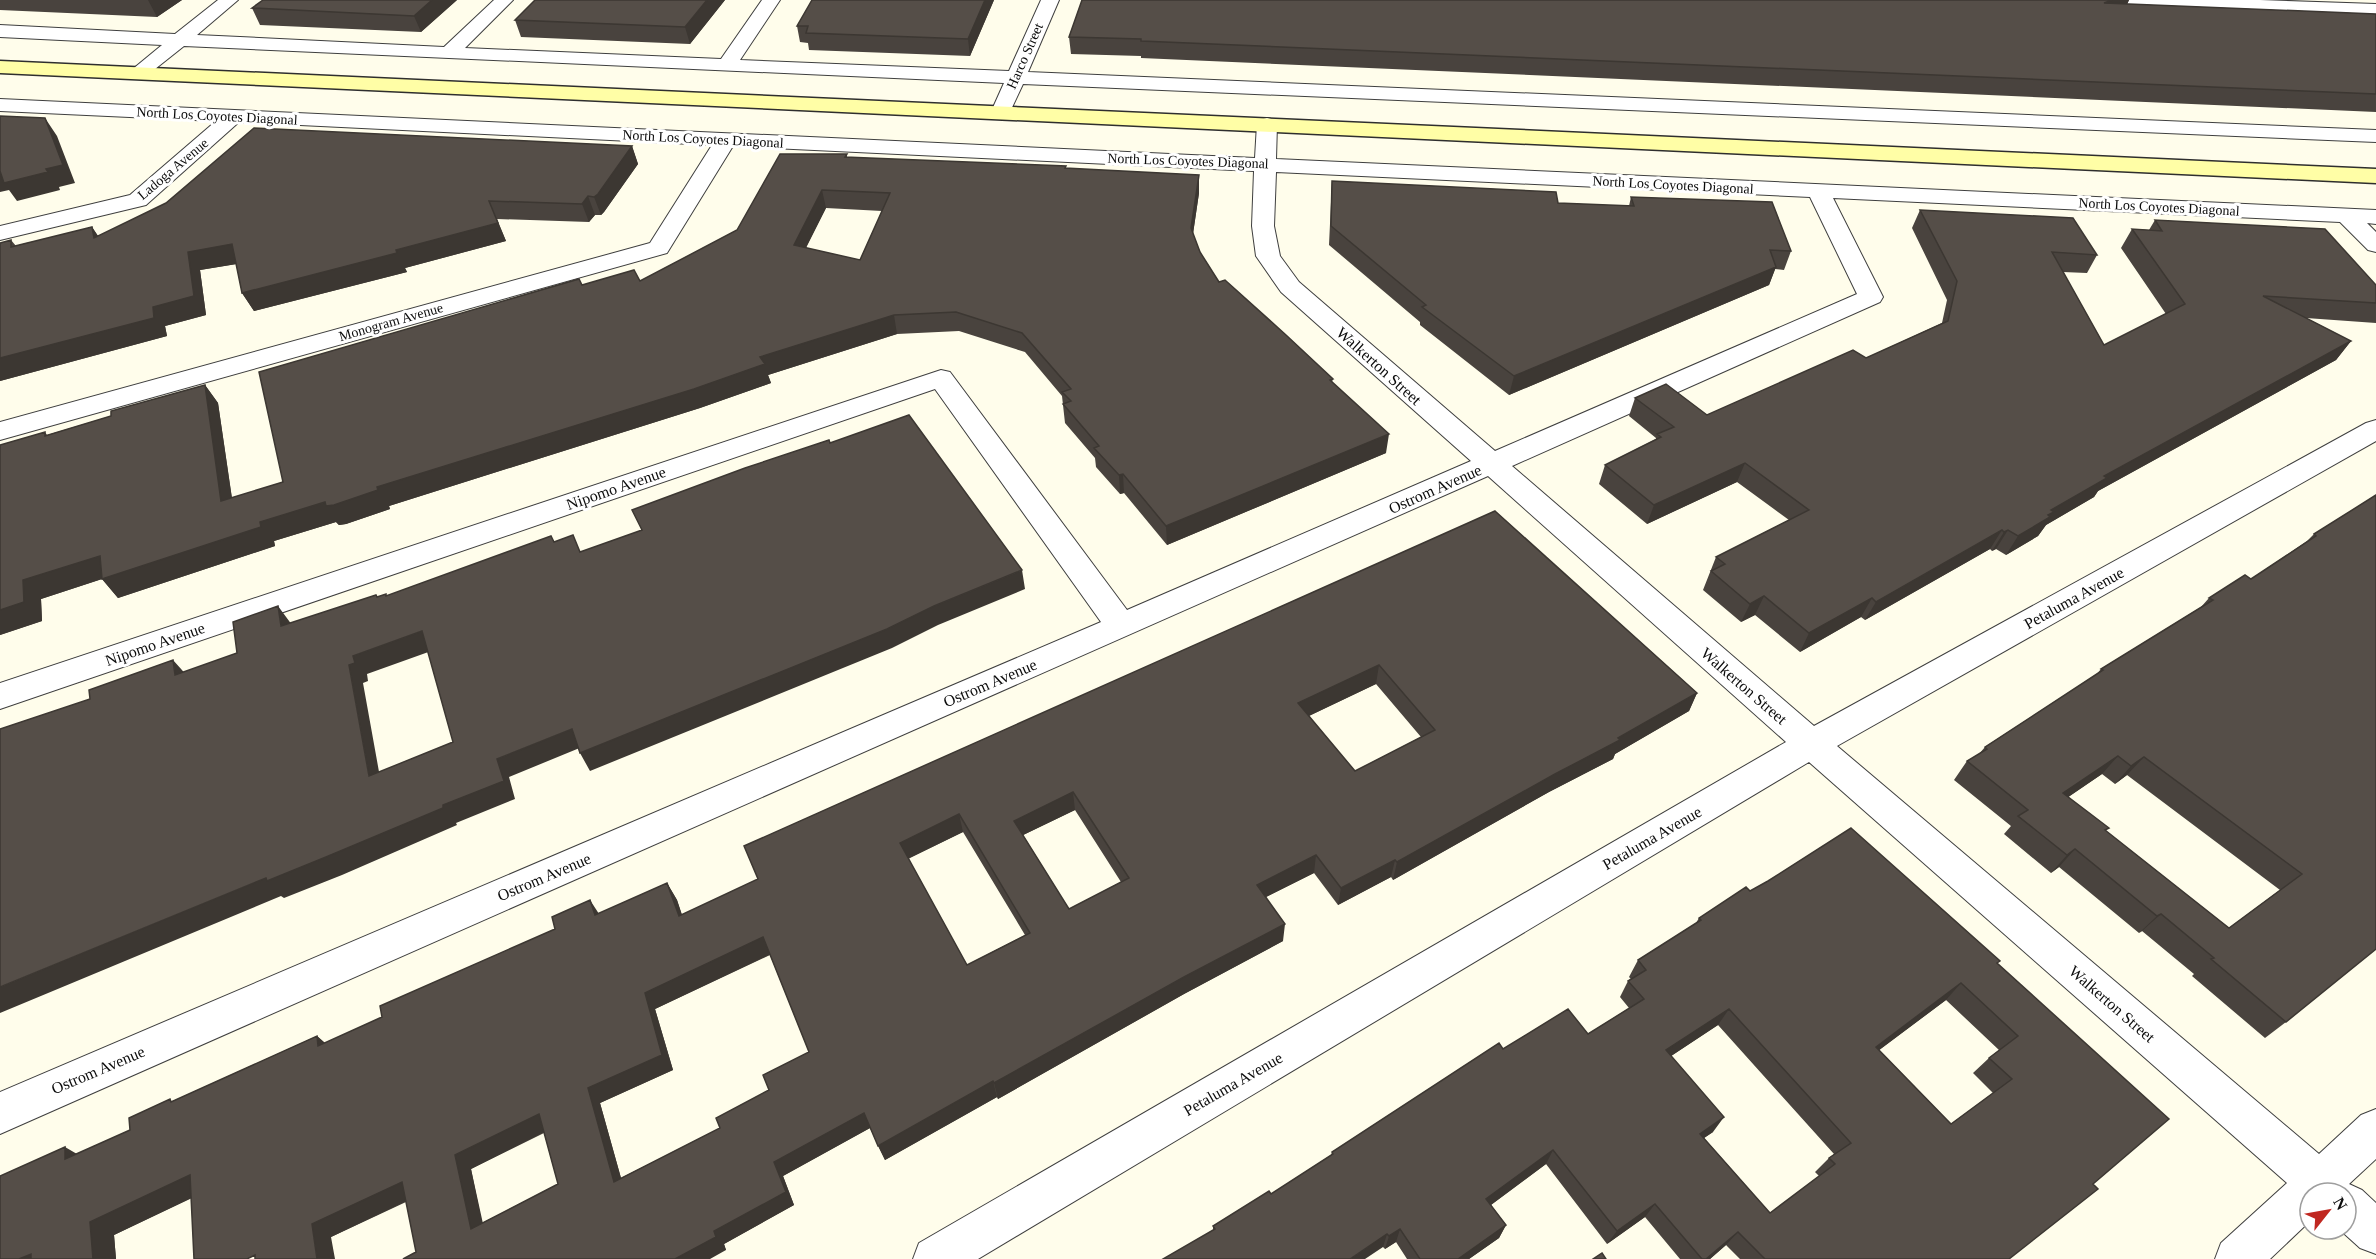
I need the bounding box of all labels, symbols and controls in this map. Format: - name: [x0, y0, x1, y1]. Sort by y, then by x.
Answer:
- street label: Harco Street: [1004, 21, 1046, 91]
- street label: North Los Coyotes Diagonal: [136, 104, 298, 128]
- street label: North Los Coyotes Diagonal: [622, 127, 784, 151]
- street label: Ladoga Avenue: [135, 135, 211, 203]
- street label: North Los Coyotes Diagonal: [1107, 151, 1269, 171]
- street label: North Los Coyotes Diagonal: [1592, 173, 1754, 197]
- street label: North Los Coyotes Diagonal: [2078, 195, 2240, 219]
- street label: Monogram Avenue: [337, 300, 445, 344]
- street label: Walkerton Street: [1333, 324, 1425, 409]
- street label: Ostrom Avenue: [1386, 461, 1484, 517]
- street label: Nipomo Avenue: [564, 463, 668, 514]
- street label: Petaluma Avenue: [2021, 564, 2127, 632]
- street label: Nipomo Avenue: [103, 619, 207, 670]
- street label: Walkerton Street: [1698, 644, 1791, 728]
- street label: Ostrom Avenue: [941, 656, 1039, 710]
- street label: Petaluma Avenue: [1600, 803, 1704, 873]
- street label: Ostrom Avenue: [495, 850, 593, 904]
- street label: Walkerton Street: [2066, 962, 2159, 1046]
- street label: Ostrom Avenue: [49, 1043, 147, 1097]
- street label: Petaluma Avenue: [1181, 1049, 1285, 1119]
- north arrow: [2298, 1181, 2358, 1241]
- text: N: [2330, 1194, 2351, 1213]

